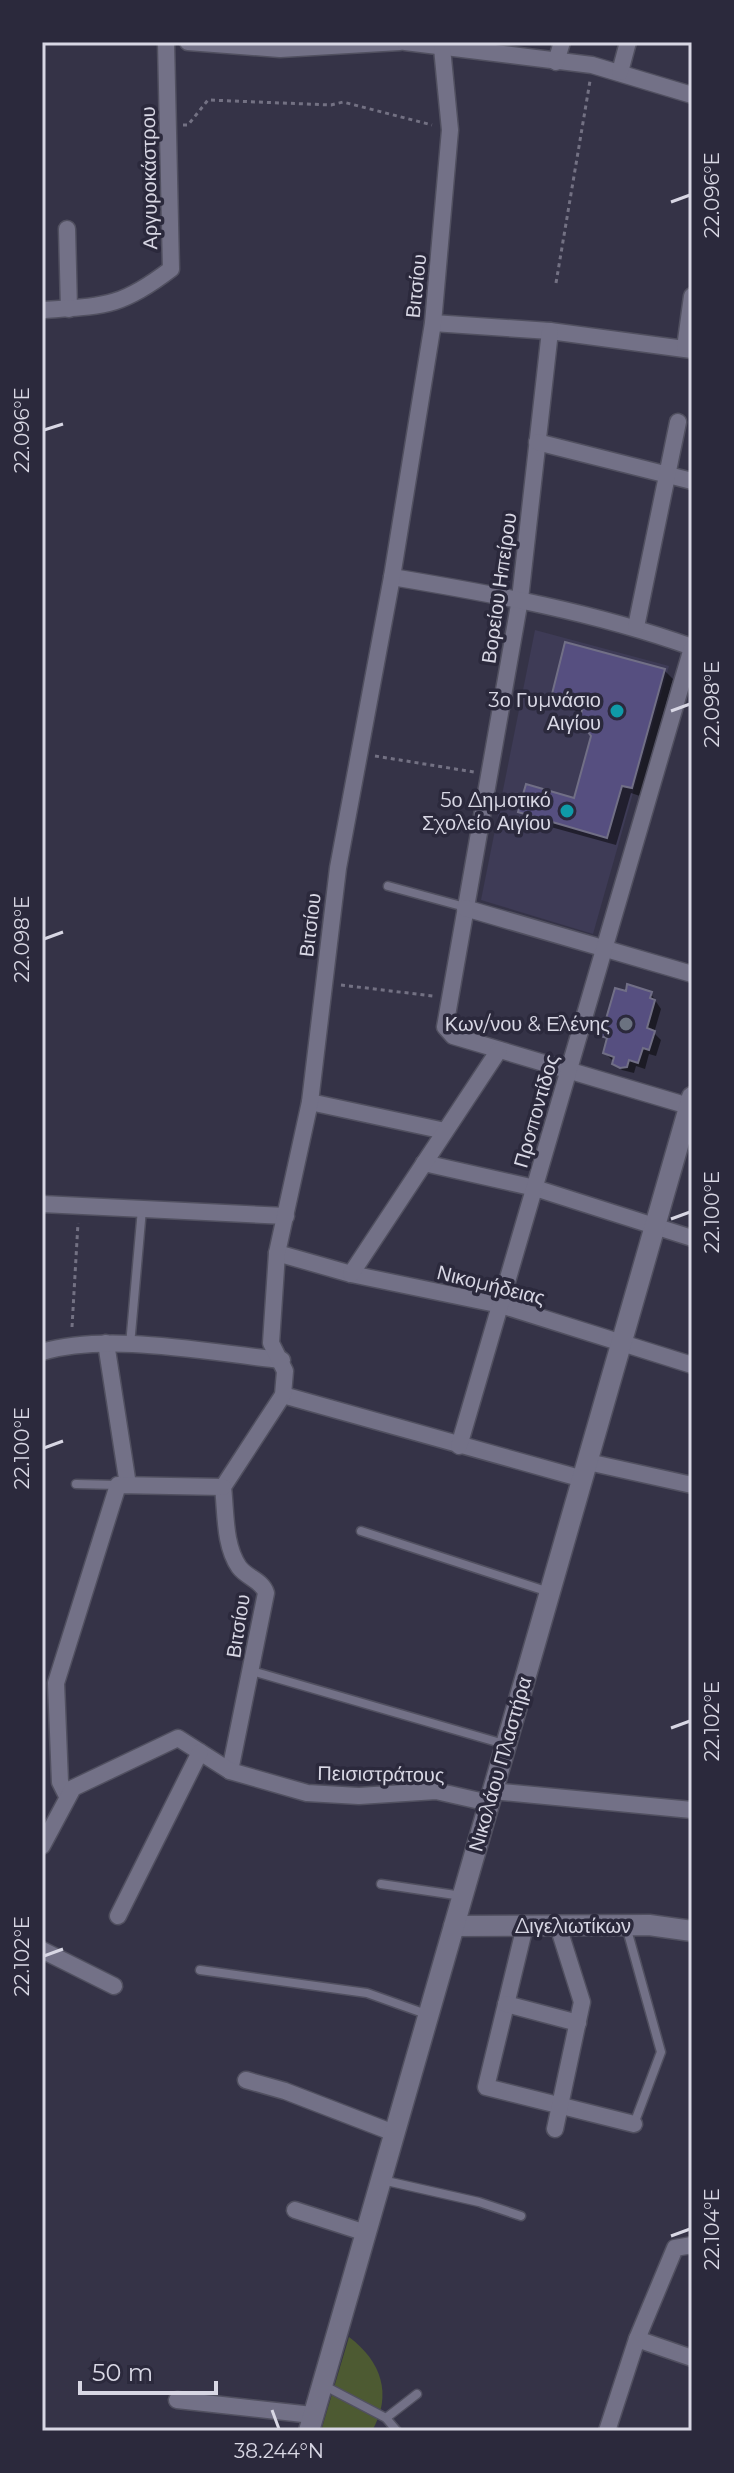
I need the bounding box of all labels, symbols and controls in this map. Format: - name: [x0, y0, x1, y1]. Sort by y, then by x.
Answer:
- street label: Αργυροκάστρου: [136, 106, 162, 250]
- text: 22.096°E: [700, 152, 724, 238]
- street label: Βιτσίου: [401, 253, 431, 319]
- text: 22.096°E: [10, 387, 34, 473]
- street label: Βορείου Ηπείρου: [477, 511, 521, 665]
- text: 22.098°E: [700, 661, 724, 747]
- place label: 3ο Γυμνάσιο Αιγίου: [488, 688, 601, 735]
- marker: 3ο Γυμνάσιο Αιγίου: [608, 702, 626, 720]
- place label: 5ο Δημοτικό Σχολείο Αιγίου: [422, 788, 551, 835]
- marker: 5ο Δημοτικό Σχολείο Αιγίου: [558, 802, 576, 820]
- street label: Βιτσίου: [294, 892, 326, 958]
- text: 22.098°E: [10, 896, 34, 982]
- place label: Κων/νου & Ελένης: [445, 1012, 610, 1036]
- marker: Κων/νου & Ελένης: [617, 1015, 635, 1033]
- street label: Προποντίδος: [508, 1051, 564, 1170]
- text: 22.100°E: [700, 1171, 724, 1253]
- street label: Νικομήδειας: [435, 1260, 548, 1310]
- text: 22.100°E: [10, 1407, 34, 1489]
- street label: Βιτσίου: [221, 1592, 255, 1660]
- street label: Νικολάου Πλαστήρα: [464, 1674, 536, 1854]
- text: 22.102°E: [700, 1681, 724, 1761]
- street label: Πεισιστράτους: [317, 1761, 445, 1787]
- street label: Διγελιωτίκων: [515, 1914, 631, 1938]
- text: 22.102°E: [10, 1916, 34, 1996]
- text: 22.104°E: [700, 2188, 724, 2270]
- scale bar: [80, 2345, 216, 2395]
- text: 50 m: [92, 2358, 153, 2387]
- text: 38.244°N: [234, 2439, 324, 2463]

